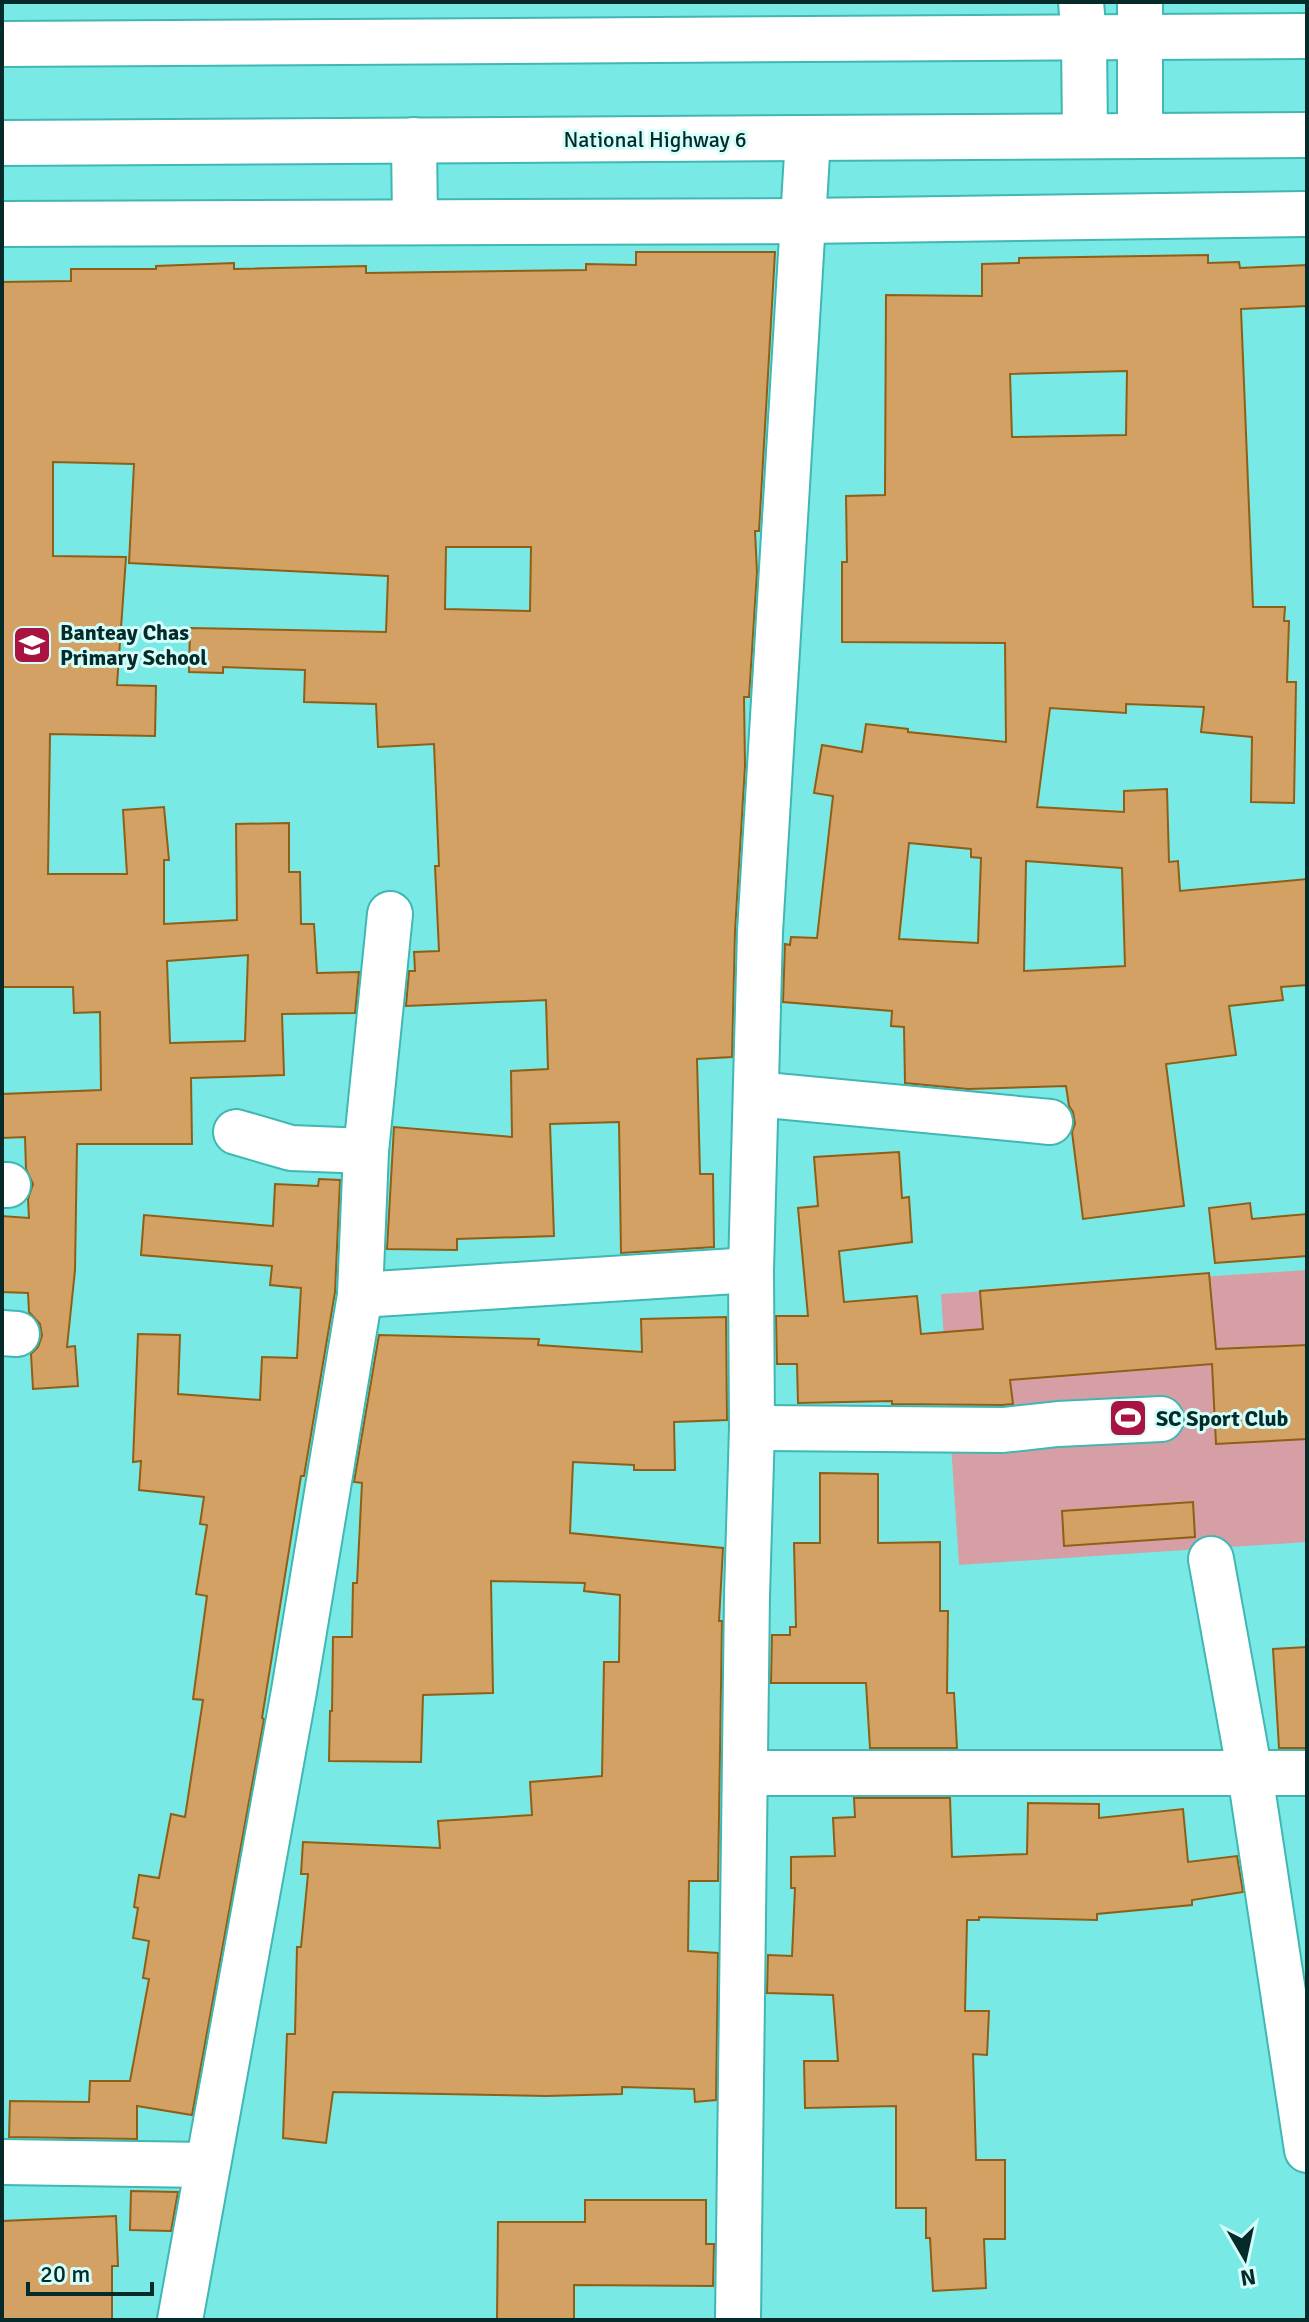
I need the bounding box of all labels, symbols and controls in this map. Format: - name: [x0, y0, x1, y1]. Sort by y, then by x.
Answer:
- street label: National Highway 6: [563, 126, 747, 153]
- place label: Banteay Chas Primary School: [60, 619, 207, 671]
- school or university icon: Banteay Chas Primary School: [11, 624, 53, 666]
- sports icon: SC Sport Club: [1107, 1397, 1149, 1439]
- place label: SC Sport Club: [1156, 1405, 1289, 1432]
- north arrow: [1205, 2218, 1285, 2298]
- scale bar: [28, 2246, 152, 2296]
- text: 20 m: [40, 2259, 90, 2289]
- text: N: [1238, 2263, 1258, 2292]

